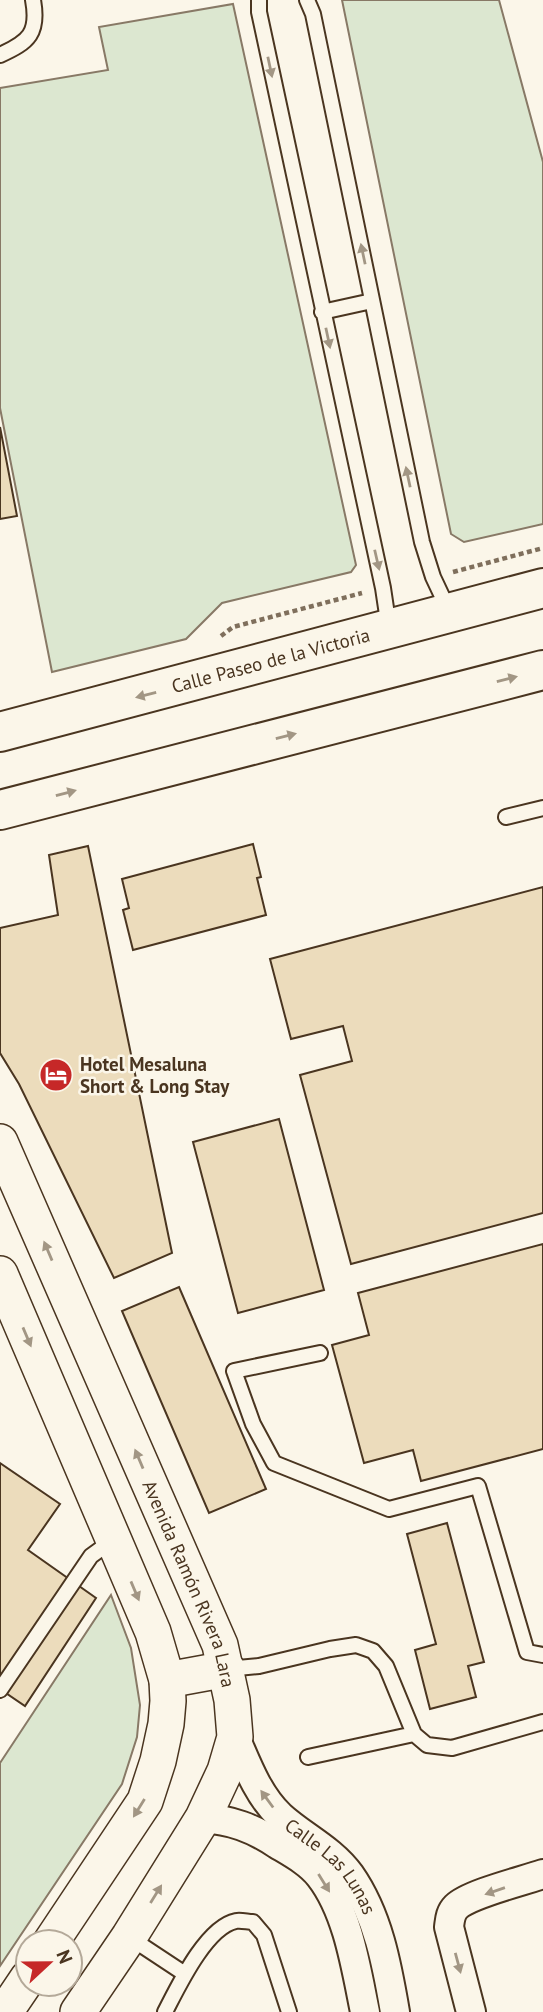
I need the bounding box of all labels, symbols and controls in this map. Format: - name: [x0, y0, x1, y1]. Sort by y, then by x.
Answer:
- one-way arrow: [265, 56, 276, 78]
- one-way arrow: [357, 243, 368, 265]
- one-way arrow: [323, 327, 334, 349]
- one-way arrow: [403, 466, 414, 488]
- one-way arrow: [372, 549, 383, 571]
- street label: Calle Paseo de la Victoria: [169, 622, 372, 698]
- one-way arrow: [496, 673, 518, 684]
- one-way arrow: [135, 690, 157, 701]
- one-way arrow: [275, 730, 297, 741]
- one-way arrow: [55, 787, 77, 798]
- place label: Hotel Mesaluna Short & Long Stay: [80, 1052, 230, 1098]
- hotel icon: Hotel Mesaluna Short & Long Stay: [37, 1056, 75, 1094]
- one-way arrow: [43, 1240, 54, 1261]
- one-way arrow: [21, 1327, 33, 1347]
- one-way arrow: [133, 1449, 144, 1470]
- street label: Avenida Ramón Rivera Lara: [137, 1476, 241, 1689]
- one-way arrow: [130, 1581, 141, 1602]
- one-way arrow: [260, 1790, 274, 1808]
- one-way arrow: [133, 1799, 146, 1818]
- street label: Calle Las Lunas: [280, 1813, 381, 1918]
- one-way arrow: [317, 1873, 330, 1893]
- one-way arrow: [149, 1884, 162, 1903]
- one-way arrow: [484, 1886, 505, 1897]
- north arrow: [14, 1928, 84, 1998]
- text: N: [51, 1946, 78, 1967]
- one-way arrow: [453, 1952, 464, 1974]

